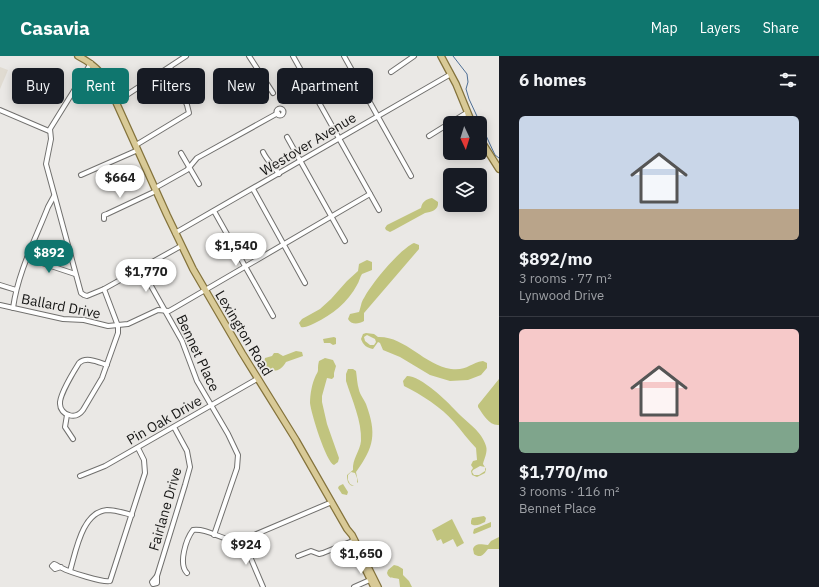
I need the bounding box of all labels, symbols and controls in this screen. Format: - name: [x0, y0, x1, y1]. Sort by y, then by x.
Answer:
- text: Casavia: [20, 16, 90, 40]
- text: Map: [651, 19, 678, 37]
- text: Layers: [700, 19, 741, 37]
- text: Share: [763, 19, 799, 37]
- chip: Buy: [12, 68, 64, 104]
- chip: Rent: [72, 68, 129, 104]
- chip: Filters: [137, 68, 205, 104]
- chip: New: [213, 68, 269, 104]
- chip: Apartment: [277, 68, 373, 104]
- text: 6 homes: [519, 69, 586, 91]
- icon: filters: [777, 69, 799, 91]
- street label: Westover Avenue: [257, 108, 360, 180]
- north arrow: [443, 116, 487, 160]
- map controls: [443, 116, 487, 212]
- icon: home: [623, 142, 695, 214]
- pin: $664: [96, 165, 144, 199]
- button: layers: [443, 168, 487, 212]
- text: $664: [104, 169, 136, 186]
- pin: $1,540: [203, 233, 269, 267]
- text: $1,540: [214, 237, 258, 254]
- pin: $892: [25, 240, 73, 274]
- text: $892: [33, 244, 65, 261]
- text: $892/mo: [519, 248, 592, 270]
- pin: $1,770: [113, 259, 179, 293]
- text: $1,770: [124, 263, 168, 280]
- text: 3 rooms · 77 m²: [519, 270, 612, 287]
- street label: Lexington Road: [211, 287, 277, 379]
- text: Lynwood Drive: [519, 287, 604, 304]
- street label: Ballard Drive: [20, 289, 103, 323]
- street label: Bennet Place: [172, 312, 224, 395]
- icon: home: [623, 355, 695, 427]
- street label: Pin Oak Drive: [123, 391, 205, 449]
- text: $1,770/mo: [519, 461, 608, 483]
- street label: Fairlane Drive: [144, 465, 186, 553]
- text: 3 rooms · 116 m²: [519, 483, 620, 500]
- text: Bennet Place: [519, 500, 596, 517]
- pin: $924: [222, 532, 270, 566]
- text: $924: [230, 536, 262, 553]
- pin: $1,650: [328, 541, 394, 575]
- text: $1,650: [339, 545, 383, 562]

